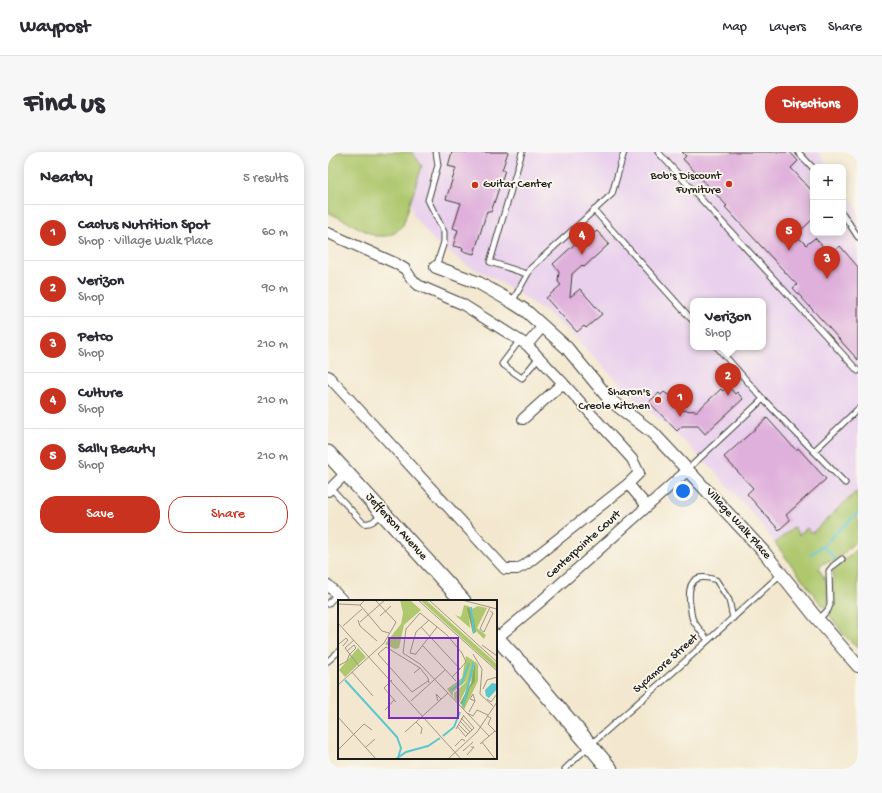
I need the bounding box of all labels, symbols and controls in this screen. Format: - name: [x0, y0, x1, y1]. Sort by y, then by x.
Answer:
- text: Waypost: [20, 16, 90, 39]
- text: Map: [723, 19, 747, 36]
- text: Layers: [769, 19, 806, 36]
- text: Share: [828, 19, 862, 36]
- button: Directions: [765, 86, 858, 123]
- text: Find us: [24, 88, 104, 121]
- map controls: [810, 164, 846, 236]
- button: +: [810, 164, 846, 200]
- text: Nearby: [40, 168, 93, 188]
- place label: Bob's Discount Furniture: [650, 170, 722, 198]
- text: 5 results: [243, 171, 288, 186]
- place label: Guitar Center: [483, 178, 553, 192]
- marker: Bob's Discount Furniture: [724, 179, 734, 189]
- marker: Guitar Center: [470, 180, 480, 190]
- button: −: [810, 200, 846, 236]
- text: Cactus Nutrition Spot: [78, 216, 209, 234]
- pin: 5: [776, 218, 802, 251]
- pin: 4: [569, 222, 595, 255]
- text: 1: [50, 225, 56, 240]
- text: 60 m: [262, 225, 288, 240]
- text: Shop · Village Walk Place: [78, 234, 213, 249]
- pin: 3: [814, 246, 840, 279]
- text: Verizon: [78, 272, 124, 290]
- text: 2: [50, 281, 56, 296]
- text: 90 m: [262, 281, 288, 296]
- text: Shop: [78, 290, 104, 305]
- popup: [690, 298, 766, 350]
- text: Verizon: [705, 308, 751, 326]
- text: Shop: [705, 326, 731, 341]
- text: Petco: [78, 328, 113, 346]
- text: 3: [50, 337, 56, 352]
- text: 210 m: [257, 337, 288, 352]
- text: Shop: [78, 346, 104, 361]
- pin: 2: [715, 363, 741, 396]
- text: Culture: [78, 384, 123, 402]
- pin: 1: [667, 384, 693, 417]
- place label: Sharon's Creole Kitchen: [579, 386, 651, 414]
- text: 4: [50, 393, 56, 408]
- text: 210 m: [257, 393, 288, 408]
- marker: Sharon's Creole Kitchen: [653, 395, 663, 405]
- text: Shop: [78, 402, 104, 417]
- text: Sally Beauty: [78, 440, 155, 458]
- text: 5: [50, 449, 56, 464]
- text: 210 m: [257, 449, 288, 464]
- text: Shop: [78, 458, 104, 473]
- your location: [673, 481, 693, 501]
- street label: Village Walk Place: [702, 485, 774, 563]
- street label: Jefferson Avenue: [362, 491, 430, 564]
- button: Save: [40, 496, 160, 533]
- button: Share: [168, 496, 288, 533]
- street label: Centerpointe Court: [544, 507, 625, 582]
- inset map: [338, 600, 497, 759]
- street label: Sycamore Street: [631, 631, 702, 697]

